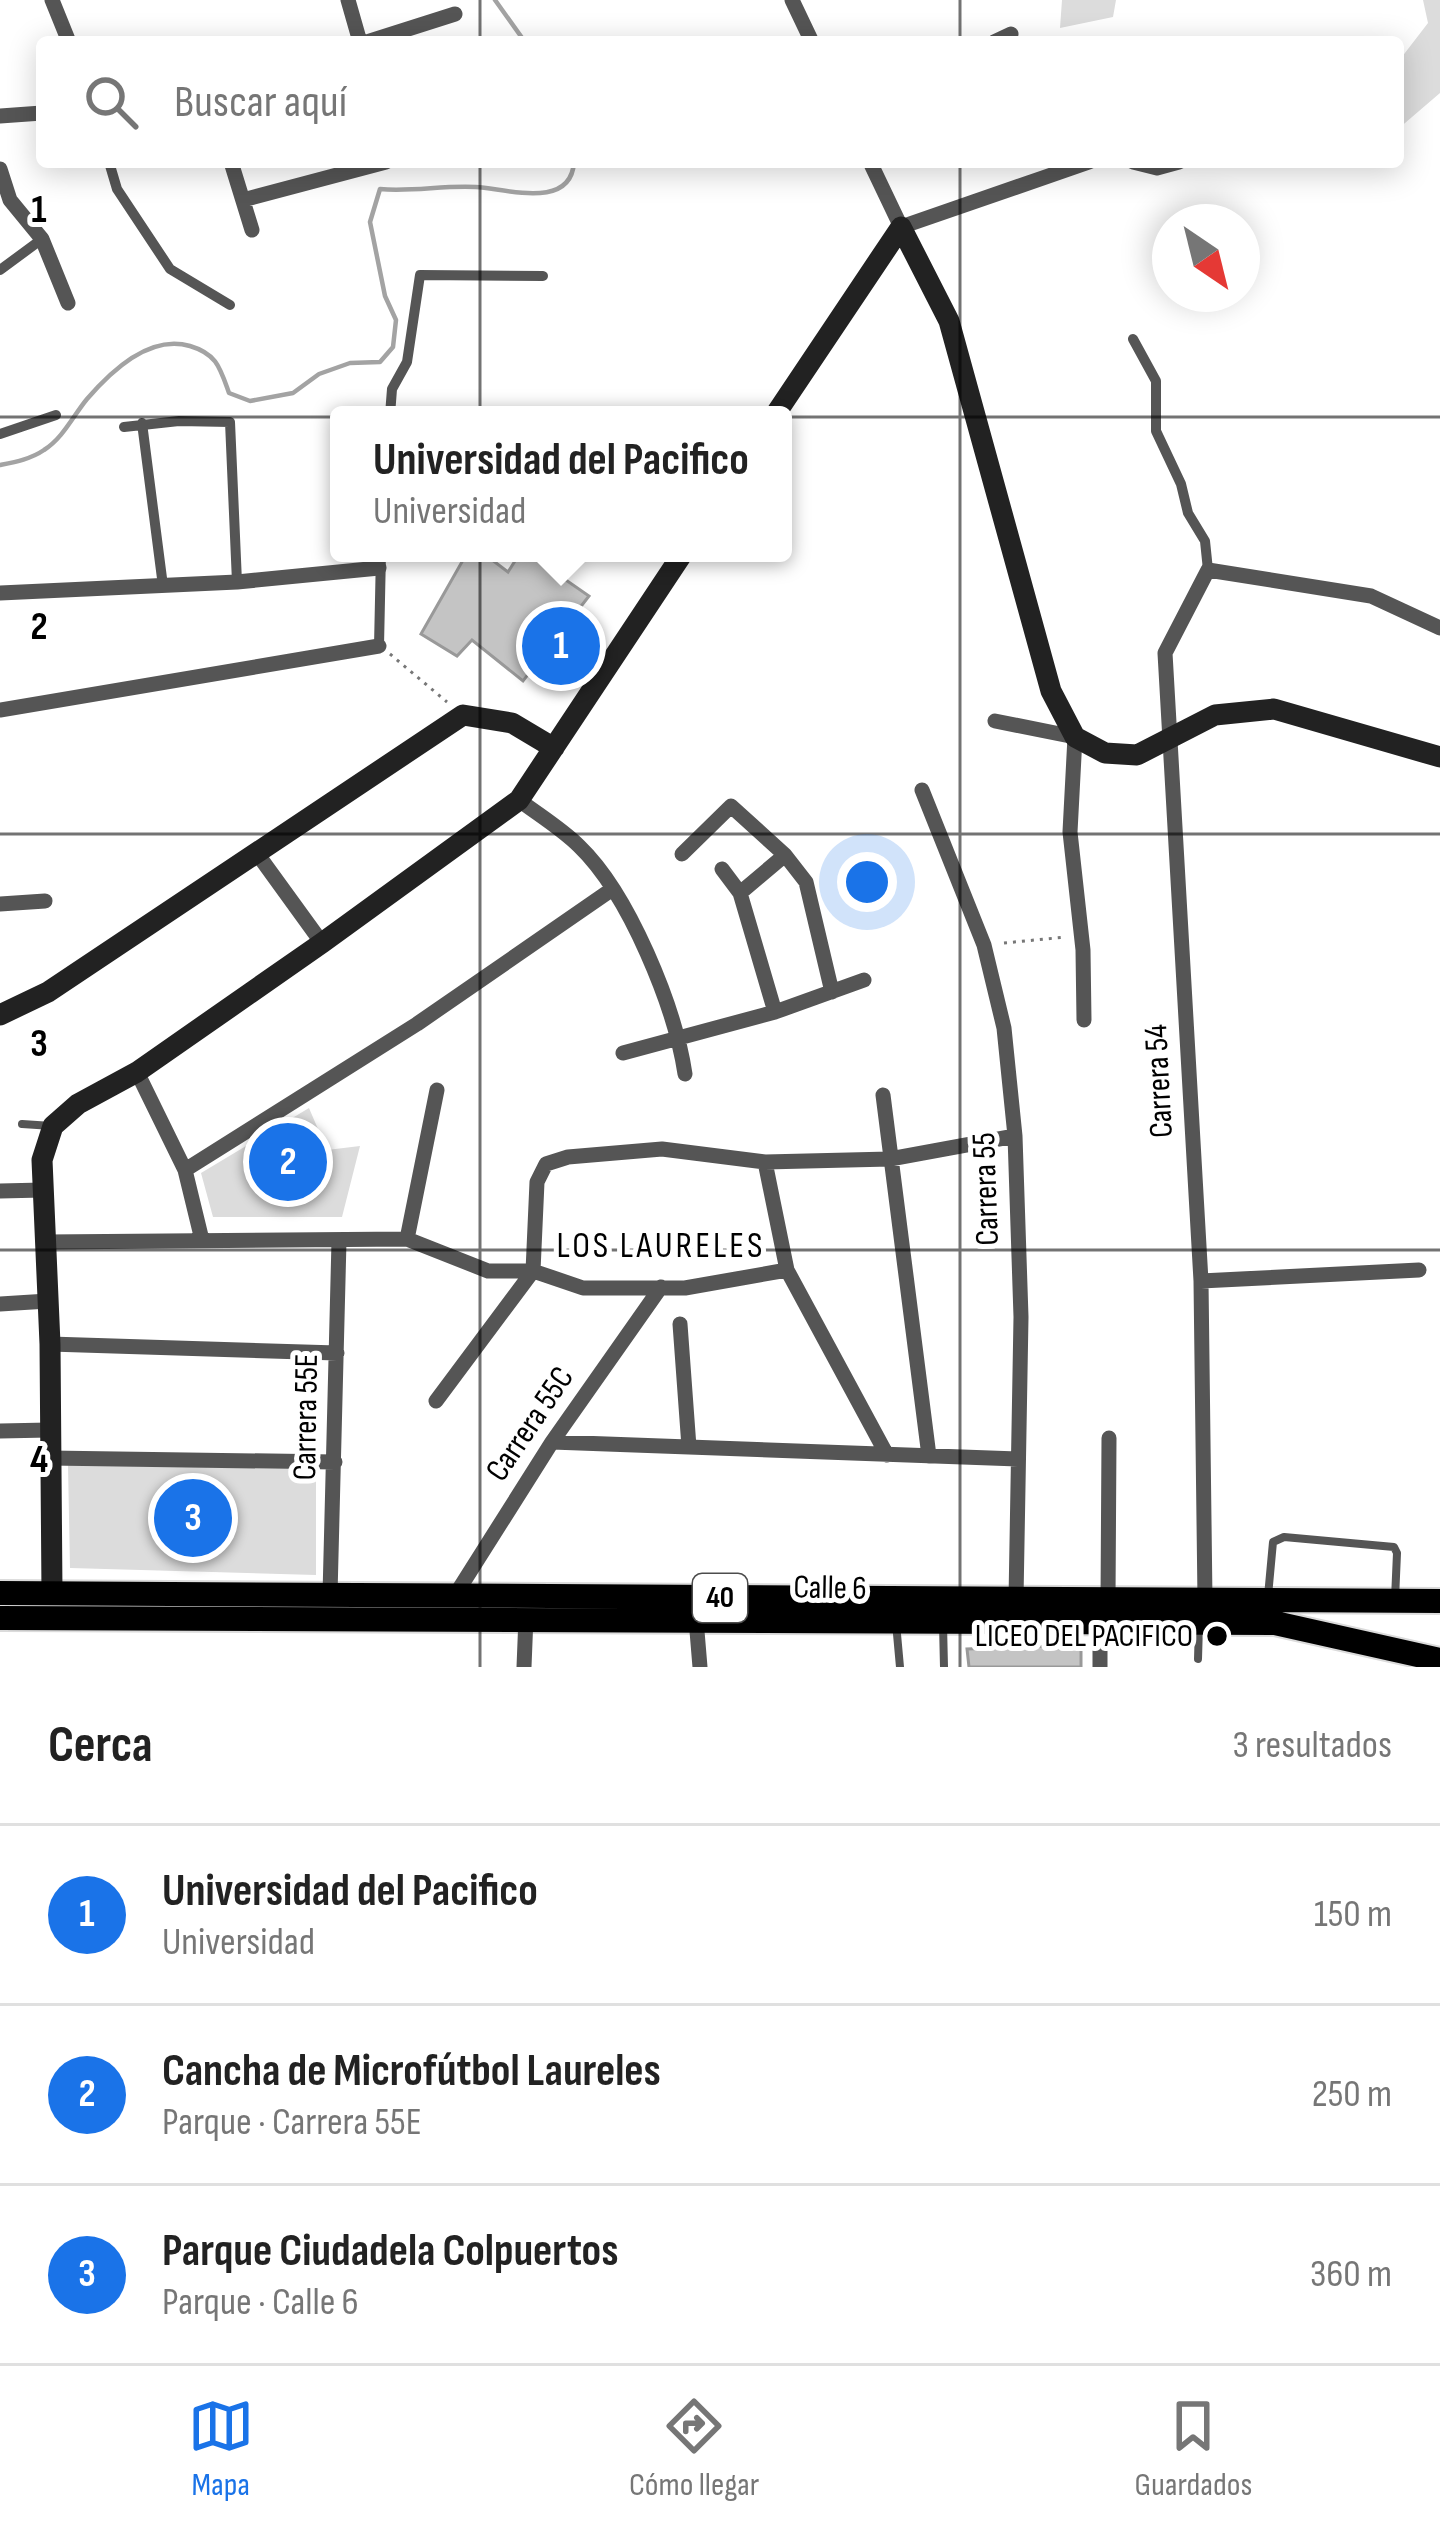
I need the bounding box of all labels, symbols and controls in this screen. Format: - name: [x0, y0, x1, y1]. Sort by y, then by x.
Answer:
- search box: [36, 36, 1404, 168]
- icon: search: [78, 69, 144, 135]
- text: Buscar aquí: [174, 75, 347, 130]
- text: 1: [31, 187, 47, 234]
- north arrow: [1152, 204, 1260, 312]
- popup: [330, 406, 792, 562]
- text: Universidad del Pacifico: [373, 433, 749, 488]
- text: Universidad: [373, 488, 526, 535]
- pin: 1: [522, 601, 600, 691]
- text: 2: [30, 604, 48, 651]
- your location: [837, 852, 897, 912]
- text: 3: [30, 1021, 48, 1068]
- street label: Carrera 54: [1136, 1023, 1182, 1139]
- pin: 2: [249, 1117, 327, 1207]
- street label: Carrera 55: [964, 1132, 1008, 1246]
- district label: LOS LAURELES: [556, 1225, 766, 1268]
- street label: Carrera 55E: [285, 1353, 327, 1481]
- street label: Carrera 55C: [477, 1359, 583, 1489]
- text: 4: [30, 1437, 48, 1484]
- pin: 3: [154, 1473, 232, 1563]
- street label: Calle 6: [793, 1567, 867, 1609]
- road number: 40: [693, 1574, 747, 1622]
- place label: LICEO DEL PACIFICO: [975, 1616, 1193, 1656]
- marker: LICEO DEL PACIFICO: [1204, 1623, 1230, 1649]
- text: Cerca: [48, 1715, 153, 1776]
- text: 3 resultados: [1232, 1722, 1392, 1769]
- text: Universidad del Pacifico: [162, 1864, 538, 1919]
- text: 1: [79, 1891, 95, 1938]
- text: 150 m: [1314, 1891, 1392, 1938]
- text: Universidad: [162, 1919, 315, 1966]
- text: Cancha de Microfútbol Laureles: [162, 2044, 661, 2099]
- text: 2: [78, 2071, 96, 2118]
- text: 250 m: [1312, 2071, 1392, 2118]
- text: Parque · Carrera 55E: [162, 2099, 422, 2146]
- text: Parque Ciudadela Colpuertos: [162, 2224, 619, 2279]
- text: 3: [78, 2251, 96, 2298]
- text: 360 m: [1310, 2251, 1392, 2298]
- text: Parque · Calle 6: [162, 2279, 359, 2326]
- tab: Mapa: [188, 2393, 254, 2505]
- tab: Cómo llegar: [629, 2393, 759, 2505]
- tab: Guardados: [1135, 2393, 1252, 2505]

